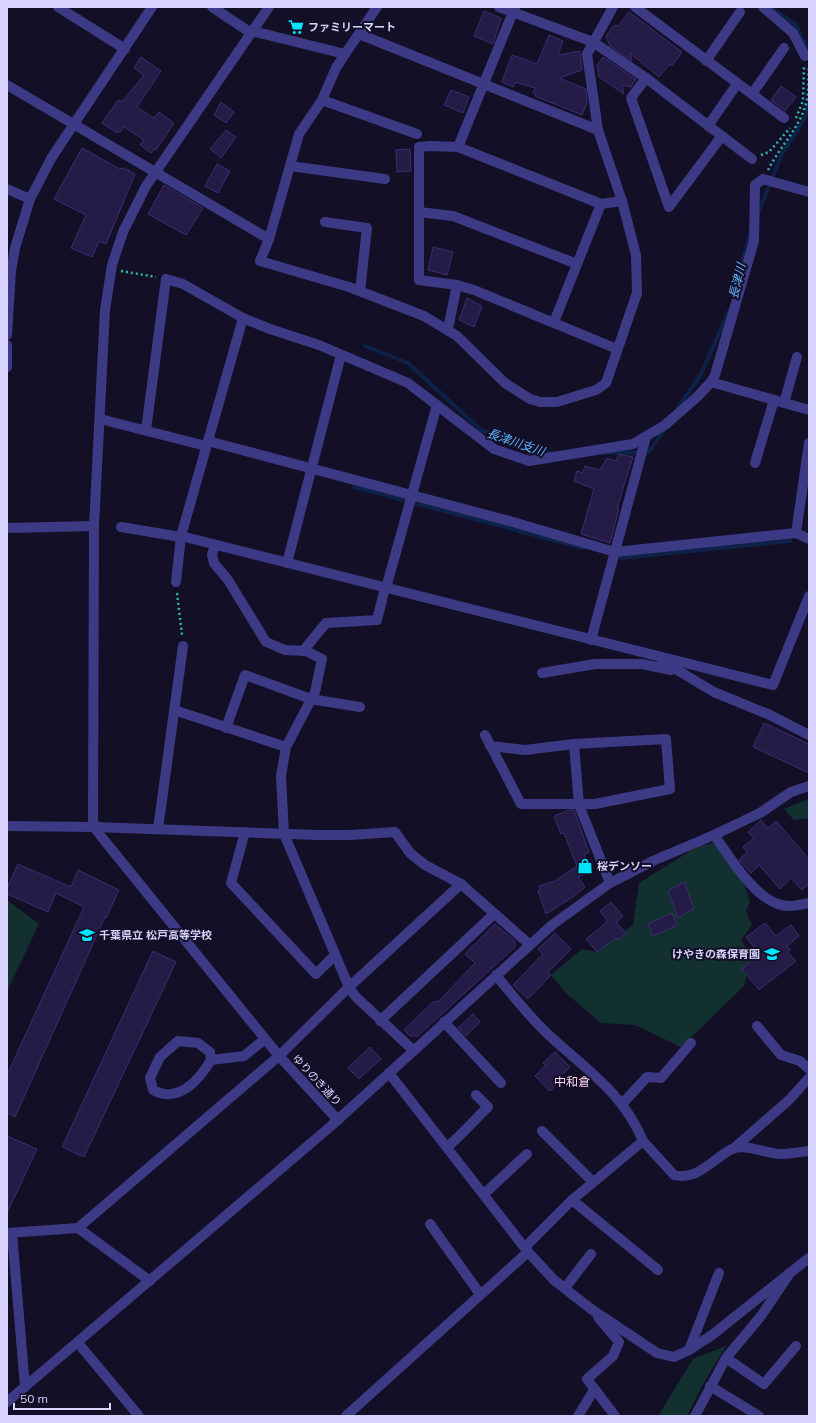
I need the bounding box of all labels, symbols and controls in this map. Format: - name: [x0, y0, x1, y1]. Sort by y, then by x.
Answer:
- supermarket icon: ファミリーマート: [287, 18, 305, 36]
- place label: ファミリーマート: [308, 20, 396, 34]
- water label: 長津川: [725, 260, 749, 300]
- water label: 長津川支川: [485, 425, 549, 460]
- shop icon: 桜デンソー: [576, 857, 594, 875]
- place label: 桜デンソー: [597, 859, 652, 873]
- school or university icon: 千葉県立 松戸高等学校: [78, 926, 96, 944]
- place label: 千葉県立 松戸高等学校: [99, 928, 212, 942]
- school or university icon: けやきの森保育園: [763, 945, 781, 963]
- place label: けやきの森保育園: [672, 947, 760, 961]
- street label: ゆりのき通り: [289, 1051, 345, 1109]
- district label: 中和倉: [554, 1074, 590, 1089]
- scale bar: [14, 1385, 110, 1411]
- text: 50 m: [20, 1391, 48, 1406]

